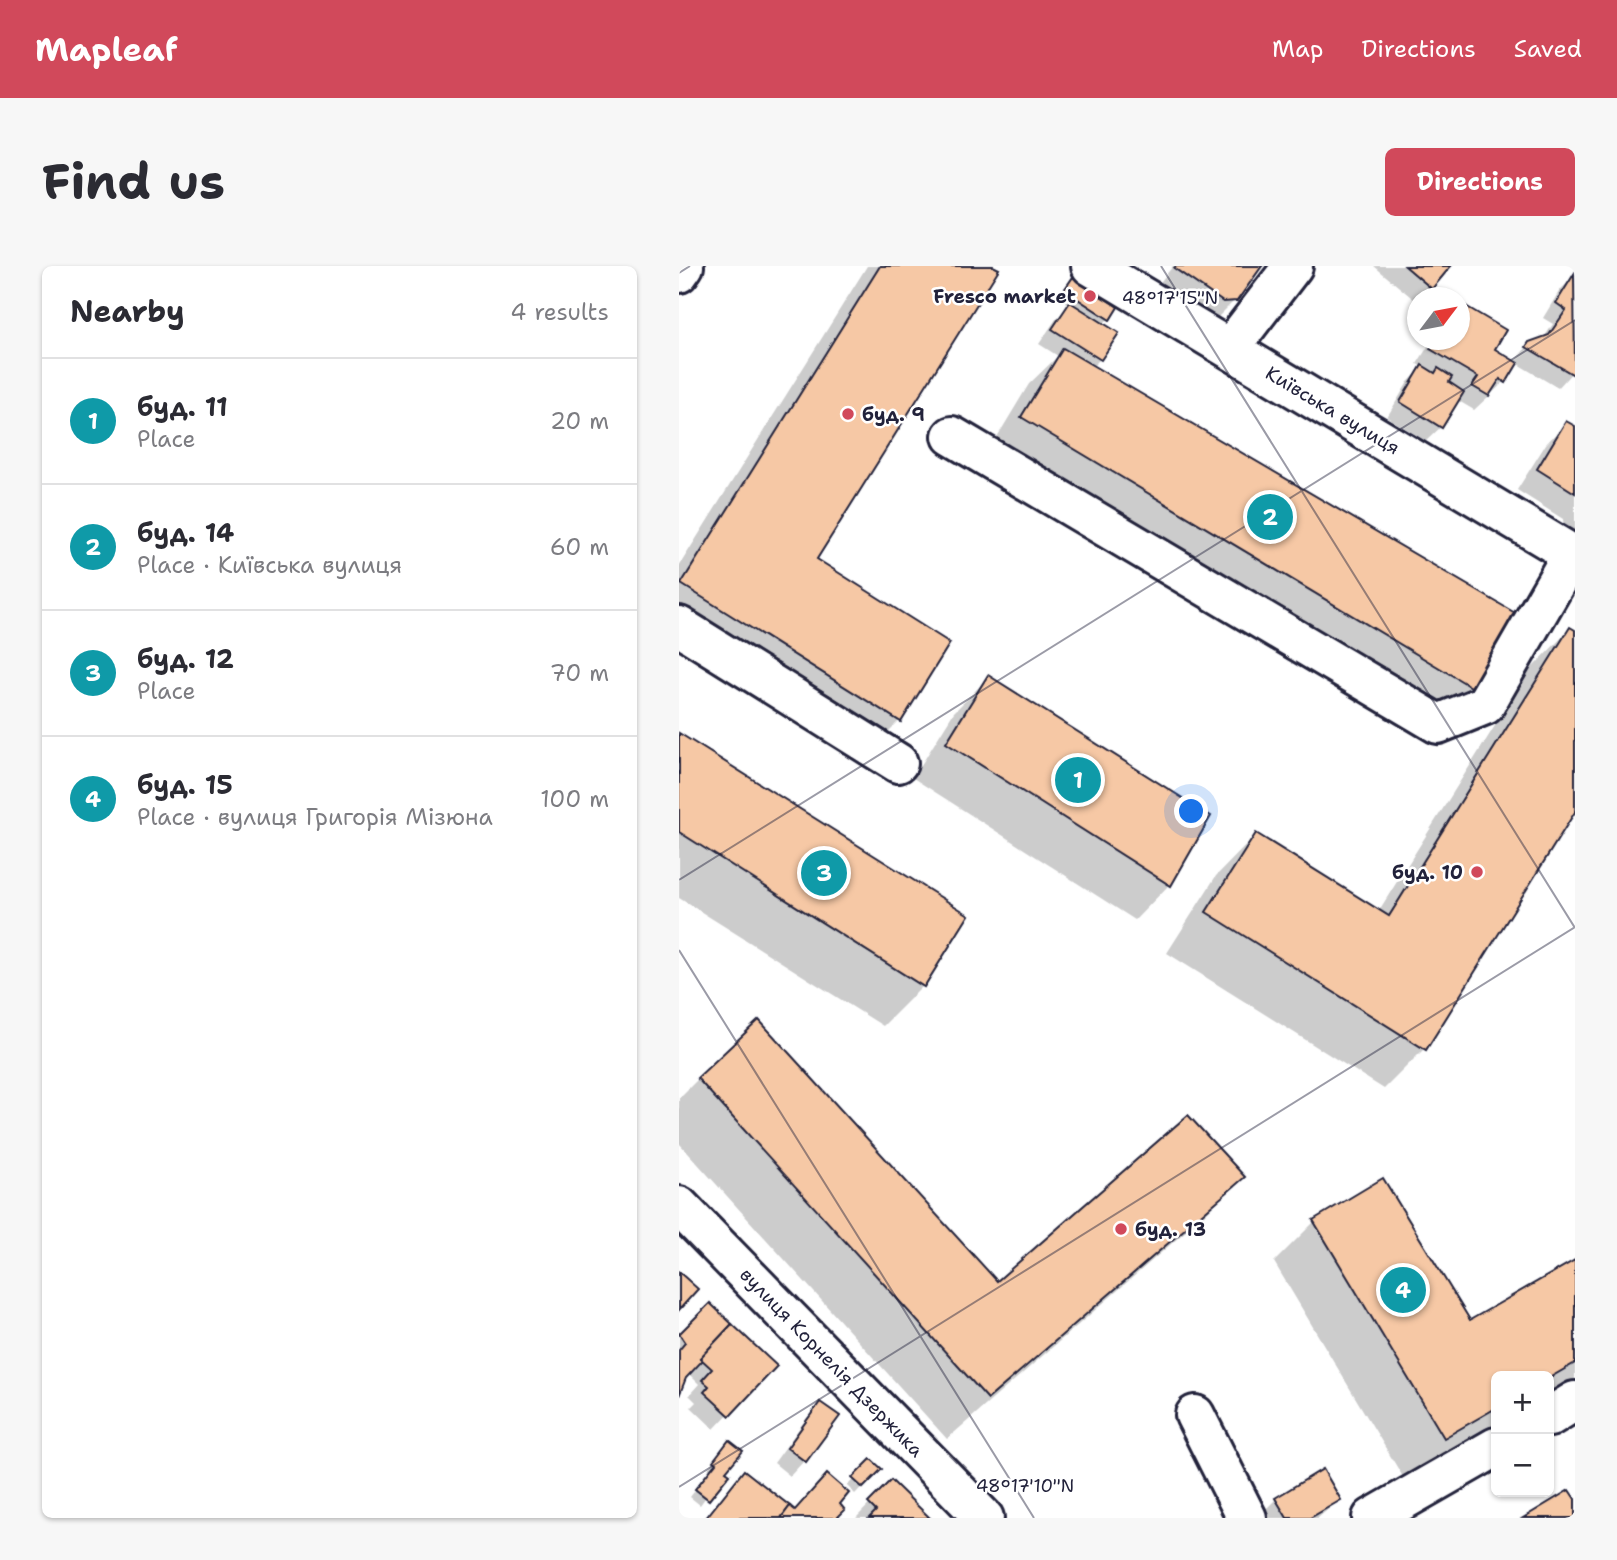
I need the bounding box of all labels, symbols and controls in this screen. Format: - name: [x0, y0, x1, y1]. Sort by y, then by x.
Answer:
- text: Mapleaf: [35, 27, 178, 72]
- text: Map: [1272, 33, 1323, 65]
- text: Directions: [1361, 33, 1476, 65]
- text: Saved: [1514, 33, 1582, 65]
- button: Directions: [1385, 148, 1575, 216]
- text: Find us: [42, 149, 225, 215]
- place label: Fresco market: [933, 284, 1076, 309]
- text: 48°17'15"N: [1122, 286, 1218, 310]
- north arrow: [1407, 287, 1470, 350]
- marker: Fresco market: [1082, 288, 1098, 304]
- text: Nearby: [70, 291, 185, 332]
- text: 4 results: [510, 297, 609, 327]
- street label: Київська вулиця: [1261, 360, 1404, 460]
- text: буд. 11: [137, 389, 228, 424]
- place label: буд. 9: [862, 402, 925, 427]
- text: 1: [88, 406, 98, 436]
- text: 20 m: [550, 406, 609, 436]
- marker: буд. 9: [840, 406, 856, 422]
- text: Place: [137, 424, 196, 454]
- pin: 2: [1247, 491, 1293, 543]
- text: буд. 14: [137, 515, 234, 550]
- text: 2: [85, 532, 101, 562]
- text: 60 m: [550, 532, 609, 562]
- text: Place · Київська вулиця: [137, 550, 402, 580]
- text: буд. 12: [137, 641, 234, 676]
- text: 3: [85, 658, 101, 688]
- text: 70 m: [550, 658, 609, 688]
- text: Place: [137, 676, 196, 706]
- pin: 1: [1055, 754, 1101, 806]
- text: буд. 15: [137, 767, 233, 802]
- text: 4: [85, 784, 101, 814]
- text: 100 m: [540, 784, 609, 814]
- your location: [1174, 794, 1208, 828]
- text: Place · вулиця Григорія Мізюна: [137, 802, 493, 832]
- pin: 3: [801, 847, 847, 899]
- place label: буд. 10: [1392, 860, 1463, 885]
- marker: буд. 10: [1469, 864, 1485, 880]
- place label: буд. 13: [1135, 1217, 1206, 1242]
- marker: буд. 13: [1113, 1221, 1129, 1237]
- street label: вулиця Корнелія Дзержика: [734, 1262, 929, 1462]
- pin: 4: [1380, 1264, 1426, 1316]
- map controls: [1491, 1371, 1554, 1497]
- button: +: [1491, 1371, 1554, 1434]
- button: −: [1491, 1434, 1554, 1497]
- text: 48°17'10"N: [976, 1474, 1074, 1498]

